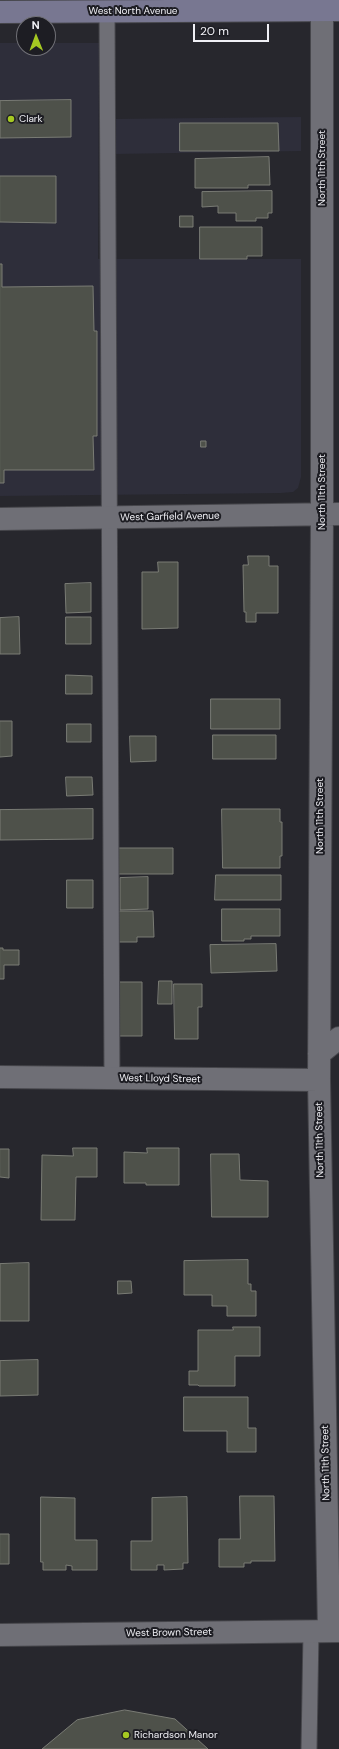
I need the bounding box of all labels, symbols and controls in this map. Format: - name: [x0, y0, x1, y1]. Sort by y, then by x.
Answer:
- street label: West North Avenue: [88, 5, 178, 17]
- north arrow: [16, 16, 56, 56]
- scale bar: [195, 16, 271, 42]
- text: N: [32, 18, 40, 32]
- text: 20 m: [200, 23, 229, 39]
- place label: Clark: [19, 113, 43, 125]
- marker: Clark: [6, 114, 16, 124]
- street label: North 11th Street: [316, 130, 328, 206]
- street label: North 11th Street: [316, 454, 328, 530]
- street label: West Garfield Avenue: [120, 510, 220, 524]
- street label: North 11th Street: [314, 778, 326, 854]
- street label: West Lloyd Street: [119, 1072, 201, 1086]
- street label: North 11th Street: [313, 1102, 327, 1178]
- street label: North 11th Street: [319, 1425, 333, 1501]
- street label: West Brown Street: [126, 1626, 212, 1640]
- place label: Richardson Manor: [134, 1729, 218, 1741]
- marker: Richardson Manor: [121, 1730, 131, 1740]

